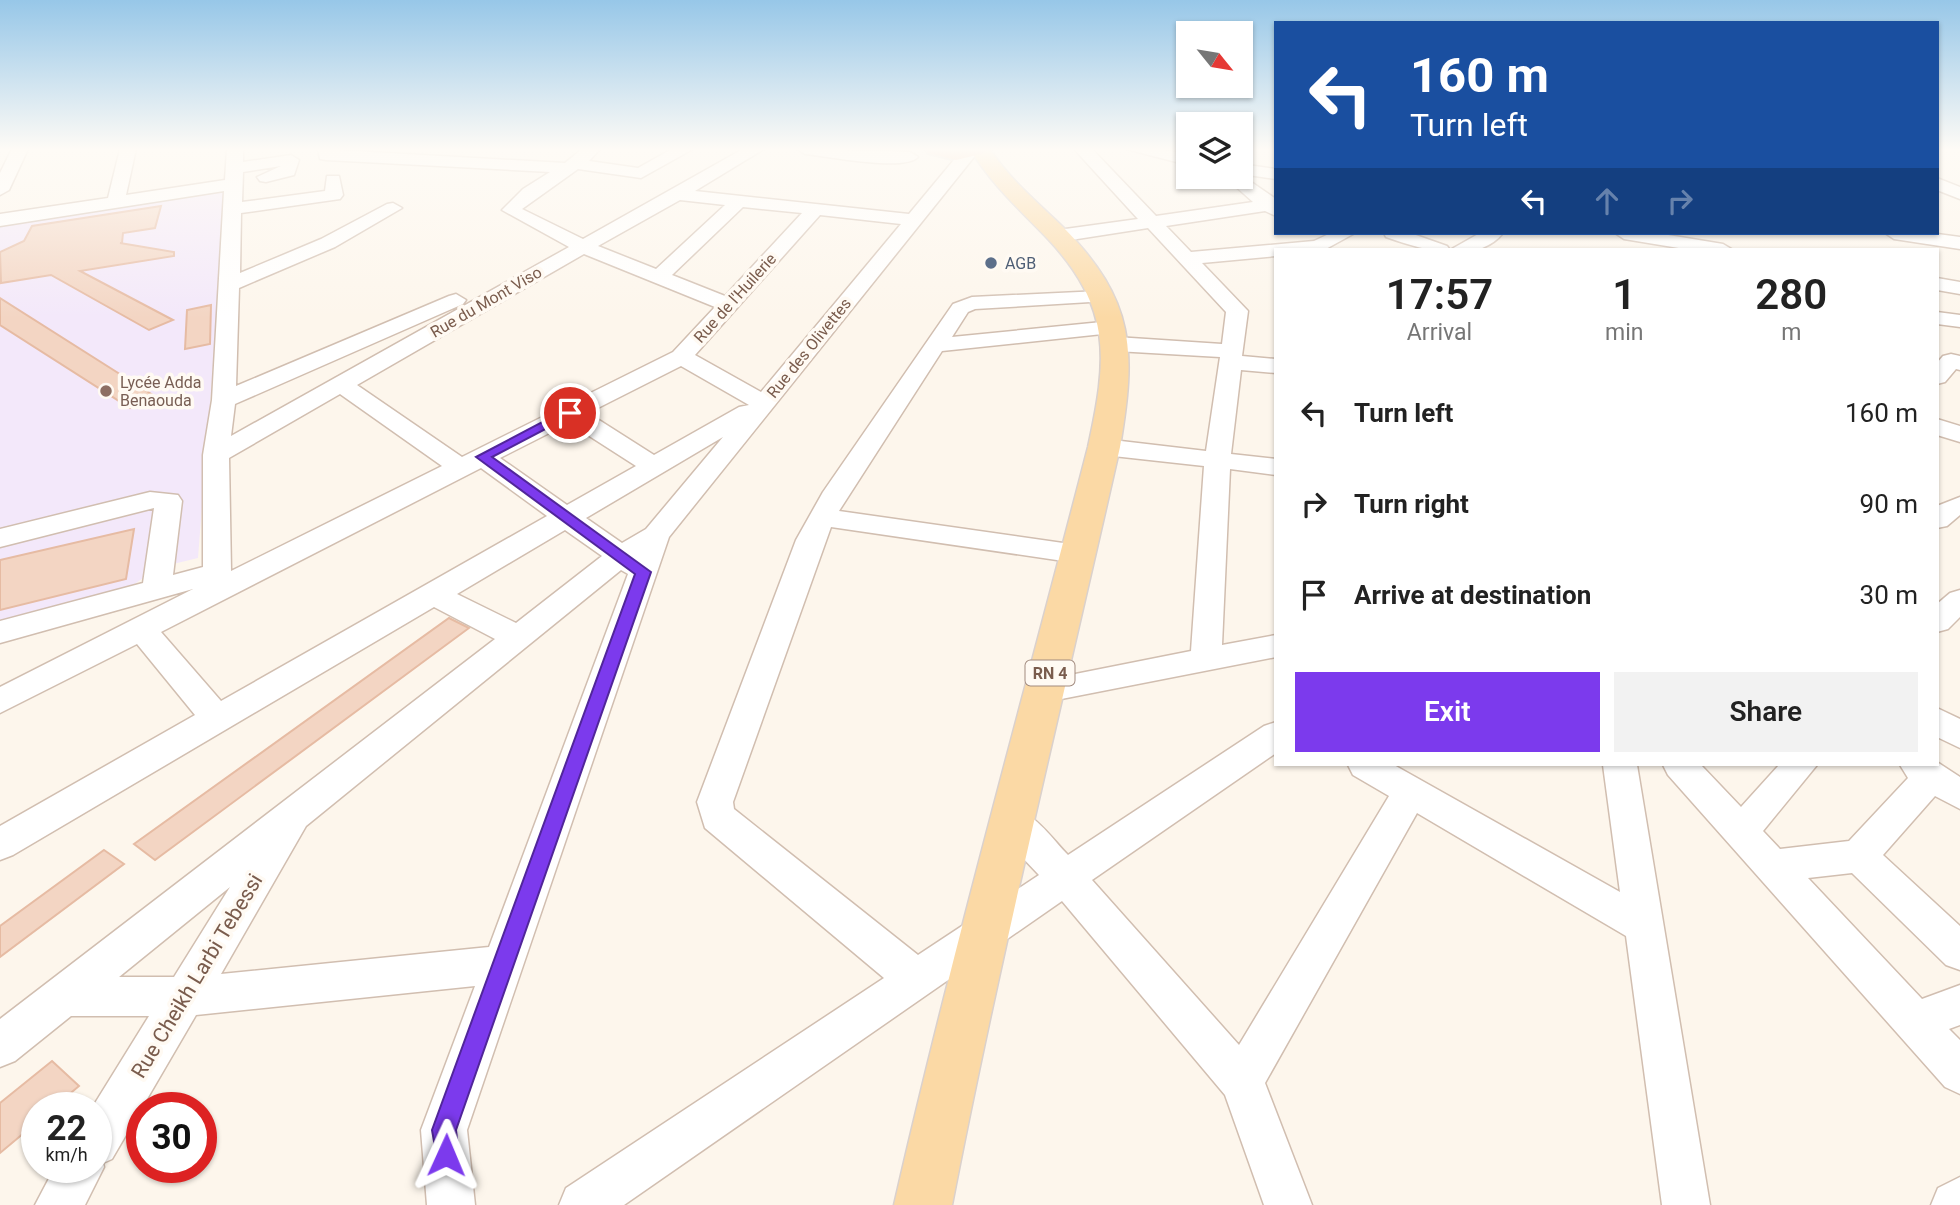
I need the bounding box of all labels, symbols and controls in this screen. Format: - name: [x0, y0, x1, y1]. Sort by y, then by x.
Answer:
- north arrow: [1176, 21, 1253, 98]
- map controls: [1176, 21, 1253, 189]
- text: 160 m: [1410, 47, 1549, 104]
- icon: left: [1295, 49, 1386, 140]
- text: Turn left: [1410, 106, 1528, 144]
- button: layers: [1176, 112, 1253, 189]
- icon: left: [1515, 182, 1553, 220]
- icon: ahead: [1588, 182, 1626, 220]
- icon: right: [1661, 182, 1699, 220]
- street label: Rue de l'Huilerie: [690, 249, 780, 347]
- place label: AGB: [1005, 254, 1036, 273]
- marker: AGB: [983, 255, 999, 271]
- street label: Rue du Mont Viso: [427, 262, 545, 342]
- text: 17:57: [1386, 270, 1493, 319]
- text: 1: [1612, 270, 1636, 319]
- text: 280: [1755, 270, 1827, 319]
- street label: Rue des Olivettes: [763, 294, 855, 402]
- text: Arrival: [1407, 319, 1472, 346]
- text: min: [1605, 319, 1643, 346]
- text: m: [1781, 319, 1801, 346]
- place label: Lycée Adda Benaouda: [120, 373, 202, 410]
- marker: Lycée Adda Benaouda: [98, 383, 114, 399]
- pin: [540, 383, 600, 443]
- icon: arrive: [551, 394, 589, 432]
- icon: left: [1295, 394, 1333, 432]
- text: Turn left: [1354, 398, 1453, 428]
- text: 160 m: [1845, 398, 1918, 428]
- icon: right: [1295, 485, 1333, 523]
- text: Turn right: [1354, 489, 1469, 519]
- text: 90 m: [1860, 489, 1918, 519]
- icon: arrive: [1295, 576, 1333, 614]
- text: Arrive at destination: [1354, 580, 1591, 610]
- text: 30 m: [1860, 580, 1918, 610]
- road number: RN 4: [1026, 660, 1074, 686]
- button: Exit: [1295, 672, 1600, 752]
- button: Share: [1614, 672, 1918, 752]
- street label: Rue Cheikh Larbi Tebessi: [127, 870, 267, 1082]
- speed limit sign: 30: [126, 1092, 217, 1183]
- text: 22: [46, 1108, 87, 1149]
- position arrow: [409, 1118, 483, 1192]
- text: km/h: [45, 1144, 88, 1165]

